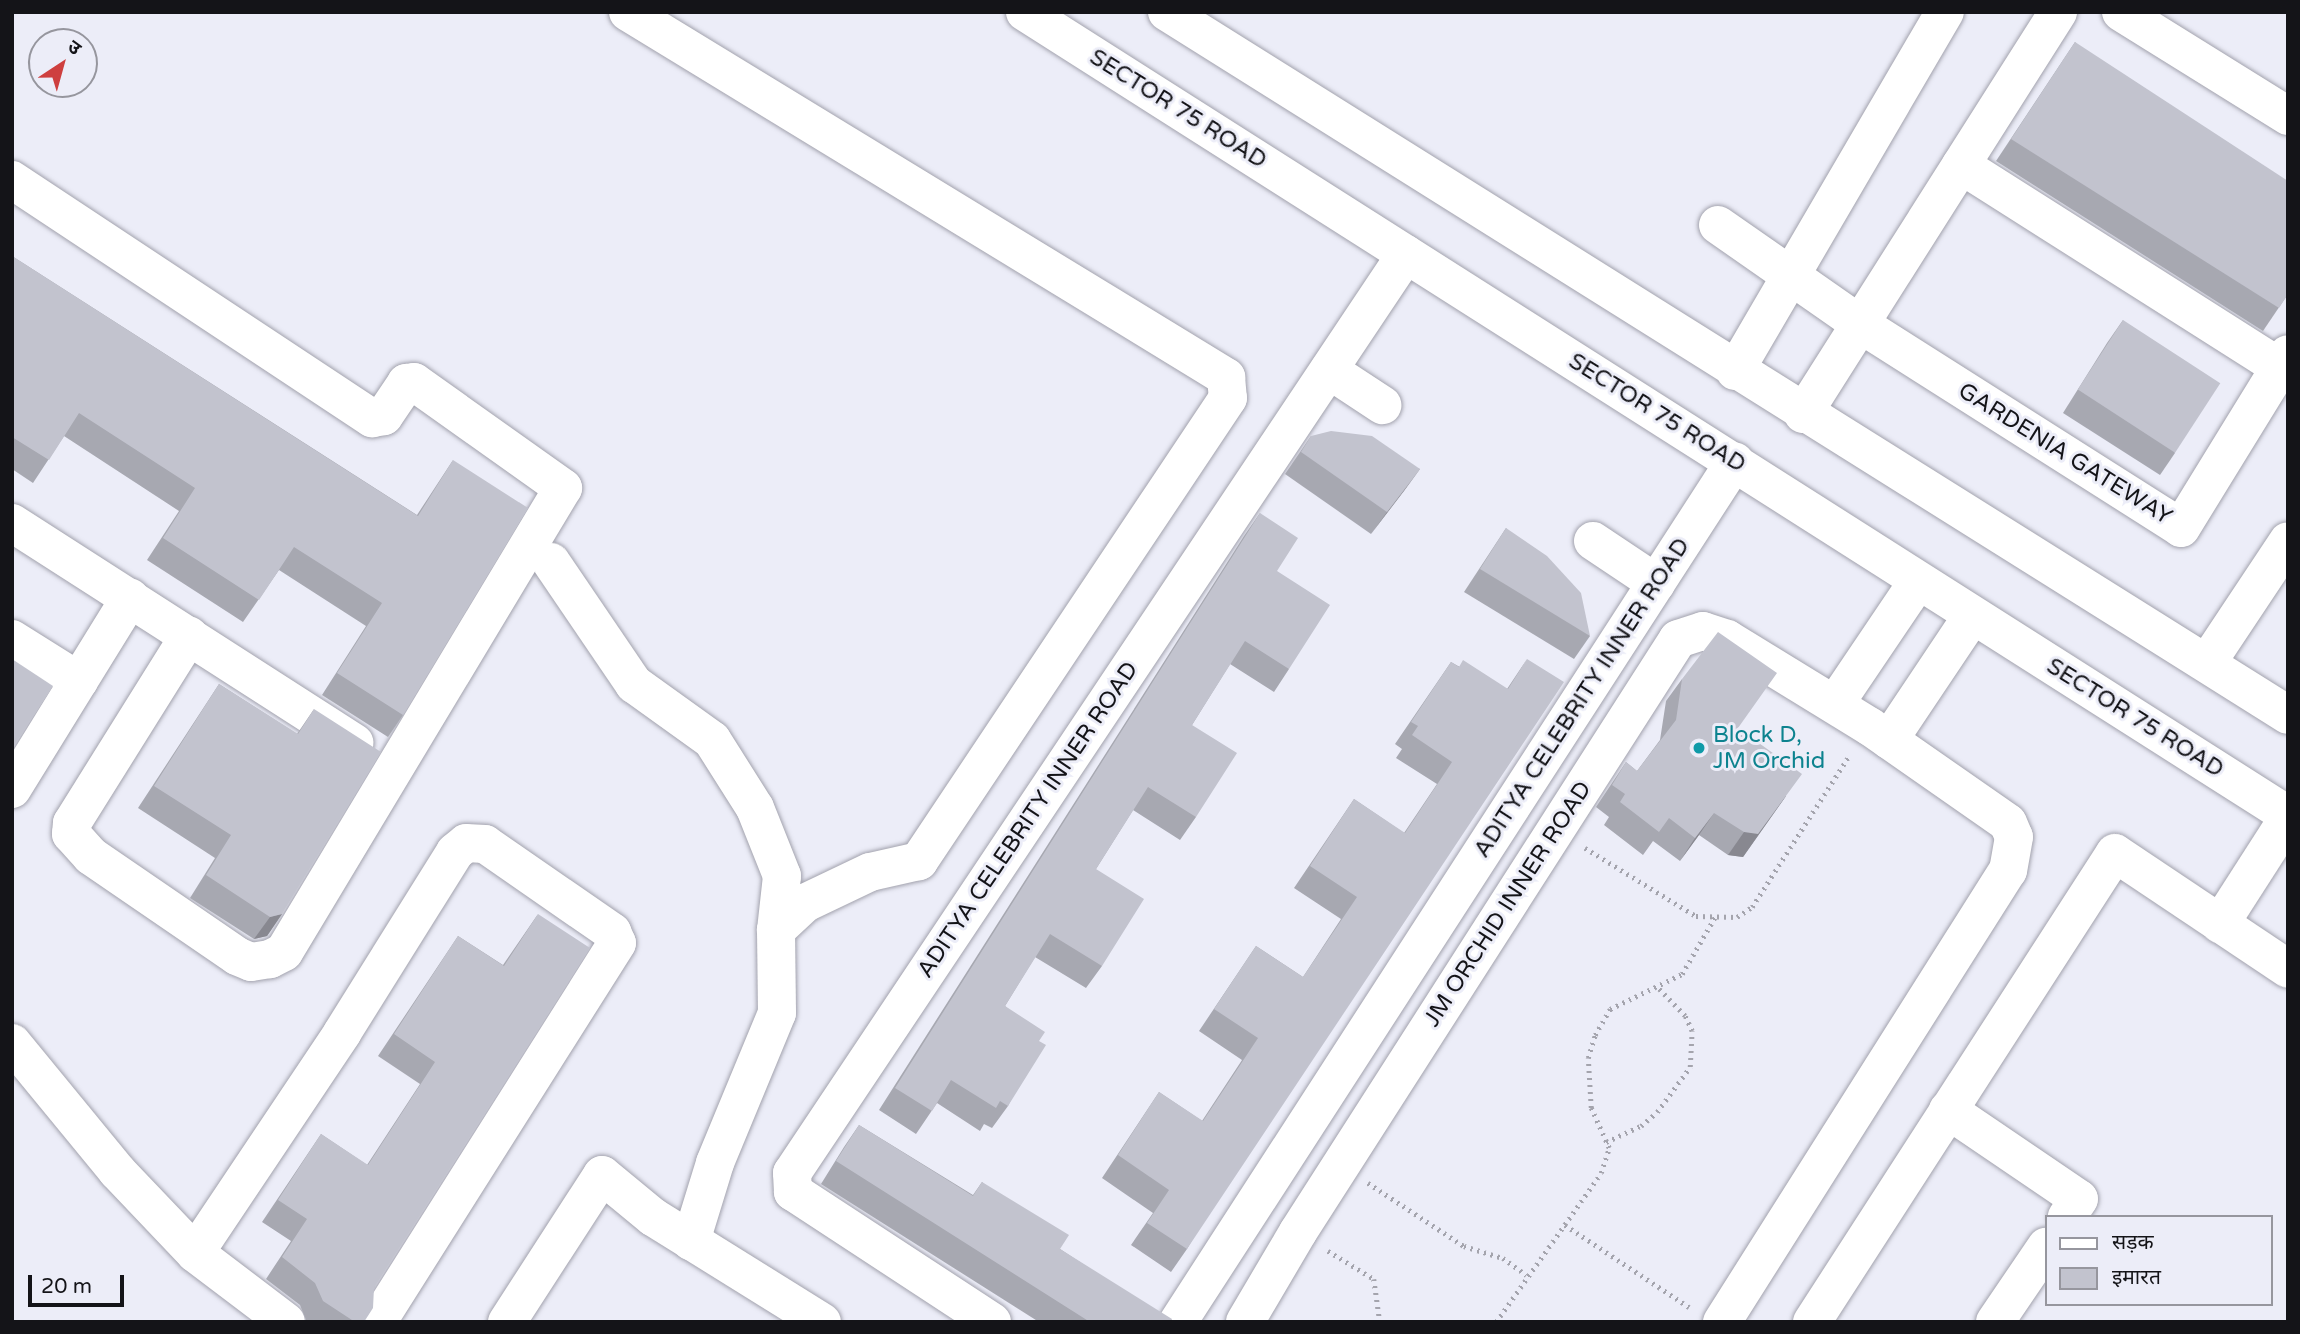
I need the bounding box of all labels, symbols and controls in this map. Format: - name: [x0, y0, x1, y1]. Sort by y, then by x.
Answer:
- north arrow: [28, 28, 98, 98]
- text: उ: [63, 35, 85, 60]
- street label: SECTOR 75 ROAD: [1085, 43, 1271, 175]
- street label: SECTOR 75 ROAD: [1564, 347, 1750, 479]
- street label: GARDENIA GATEWAY: [1953, 377, 2177, 531]
- street label: ADITYA CELEBRITY INNER ROAD: [1468, 533, 1696, 863]
- street label: SECTOR 75 ROAD: [2042, 652, 2228, 784]
- street label: ADITYA CELEBRITY INNER ROAD: [912, 657, 1144, 983]
- place label: Block D, JM Orchid: [1713, 721, 1825, 775]
- marker: Block D, JM Orchid: [1691, 740, 1707, 756]
- street label: JM ORCHID INNER ROAD: [1418, 776, 1598, 1032]
- legend: [2044, 1215, 2272, 1306]
- text: सड़क: [2112, 1230, 2154, 1255]
- scale bar: [32, 1260, 128, 1304]
- text: इमारत: [2112, 1265, 2161, 1290]
- text: 20 m: [41, 1274, 92, 1299]

